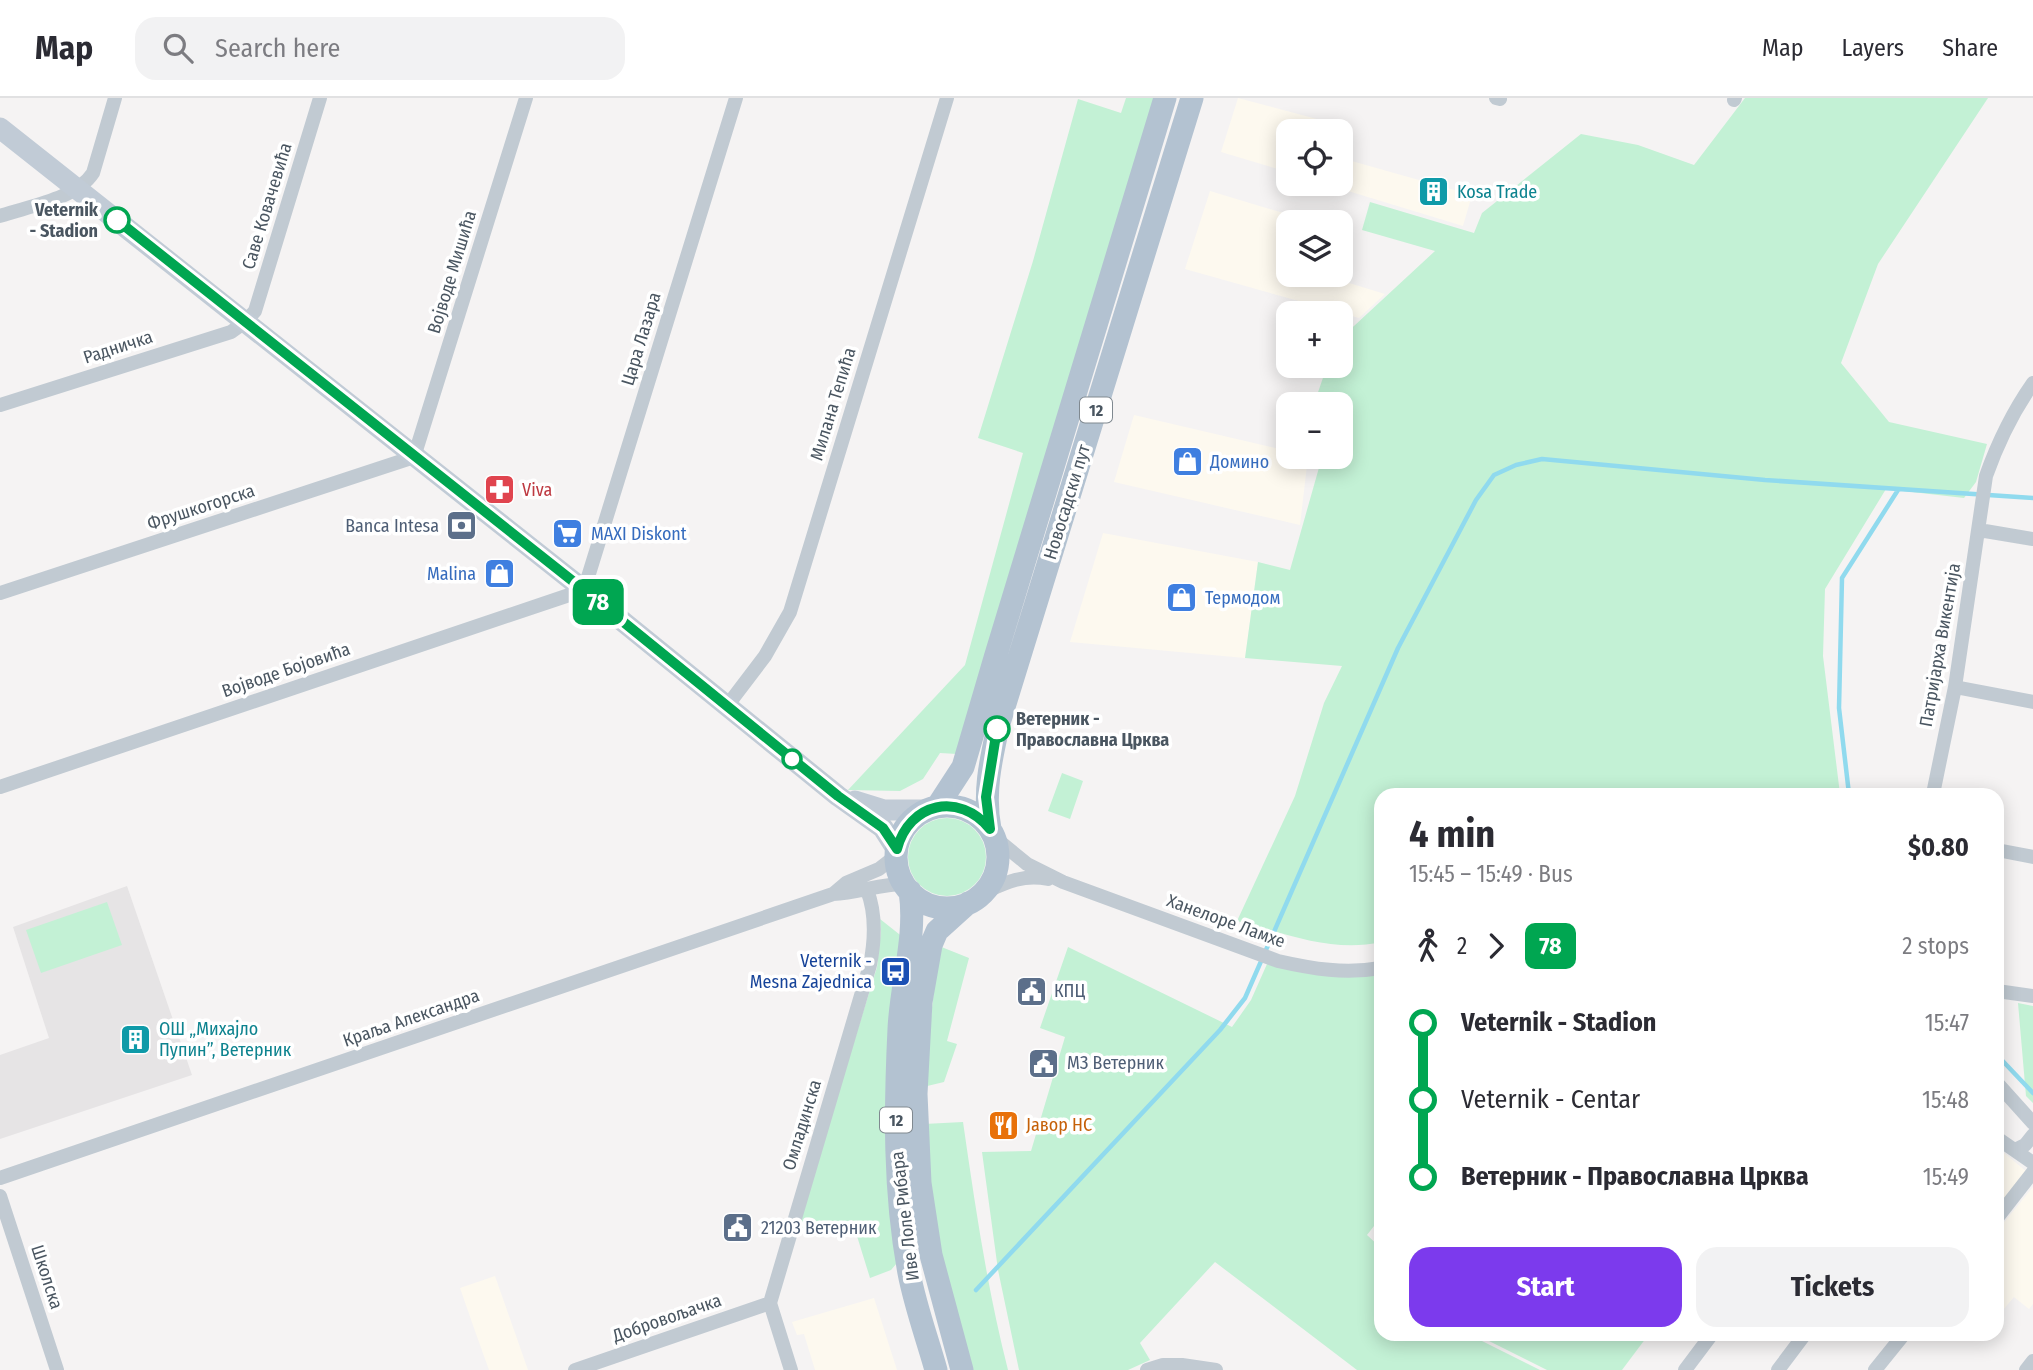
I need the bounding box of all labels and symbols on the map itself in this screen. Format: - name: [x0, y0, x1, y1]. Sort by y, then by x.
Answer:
- street label: Саве Ковачевића: [237, 140, 297, 272]
- building icon: Kosa Trade: [1417, 175, 1451, 209]
- place label: Kosa Trade: [1457, 181, 1537, 203]
- place label: Veternik - Stadion: [30, 199, 99, 242]
- marker: Veternik - Stadion: [104, 207, 130, 233]
- street label: Војводе Мишића: [423, 208, 481, 336]
- street label: Цара Лазара: [616, 290, 666, 388]
- street label: Радничка: [81, 325, 156, 369]
- street label: Милана Тепића: [805, 345, 861, 463]
- road number: 12: [1080, 398, 1112, 422]
- street label: Новосадски пут: [1039, 441, 1095, 562]
- shop icon: Домино: [1170, 445, 1204, 479]
- place label: Домино: [1209, 451, 1269, 473]
- pharmacy icon: Viva: [482, 473, 516, 507]
- street label: Фрушкогорска: [144, 479, 258, 535]
- place label: Viva: [522, 479, 552, 501]
- bank icon: Banca Intesa: [445, 509, 479, 543]
- place label: Banca Intesa: [345, 515, 439, 537]
- supermarket icon: MAXI Diskont: [551, 517, 585, 551]
- place label: MAXI Diskont: [591, 523, 687, 545]
- shop icon: Malina: [482, 557, 516, 591]
- street label: Патријарха Викентија: [1915, 561, 1965, 729]
- place label: Malina: [427, 563, 476, 585]
- line badge: 78: [566, 579, 630, 625]
- shop icon: Термодом: [1165, 581, 1199, 615]
- place label: Термодом: [1205, 587, 1281, 609]
- street label: Војводе Бојовића: [219, 638, 353, 702]
- place label: Ветерник - Православна Црква: [1016, 708, 1169, 751]
- marker: Ветерник - Православна Црква: [984, 716, 1010, 742]
- unlabelled marker: [782, 749, 802, 769]
- street label: Ханелоре Ламхе: [1164, 889, 1288, 953]
- place label: Veternik - Mesna Zajednica: [750, 950, 872, 993]
- bus stop icon: Veternik - Mesna Zajednica: [878, 954, 912, 988]
- public building icon: КПЦ: [1014, 974, 1048, 1008]
- place label: КПЦ: [1054, 980, 1085, 1002]
- street label: Краља Александра: [340, 984, 482, 1052]
- place label: ОШ „Михајло Пупин”, Ветерник: [159, 1018, 292, 1061]
- building icon: ОШ „Михајло Пупин”, Ветерник: [119, 1022, 153, 1056]
- public building icon: МЗ Ветерник: [1027, 1046, 1061, 1080]
- place label: МЗ Ветерник: [1067, 1052, 1164, 1074]
- street label: Омладинска: [778, 1077, 826, 1173]
- road number: 12: [880, 1108, 912, 1132]
- restaurant icon: Јавор НС: [986, 1108, 1020, 1142]
- place label: Јавор НС: [1026, 1114, 1092, 1136]
- street label: Иве Лоле Рибара: [886, 1150, 924, 1282]
- public building icon: 21203 Ветерник: [721, 1211, 755, 1245]
- place label: 21203 Ветерник: [761, 1217, 877, 1239]
- street label: Школска: [26, 1242, 68, 1312]
- street label: Добровољачка: [609, 1289, 724, 1347]

